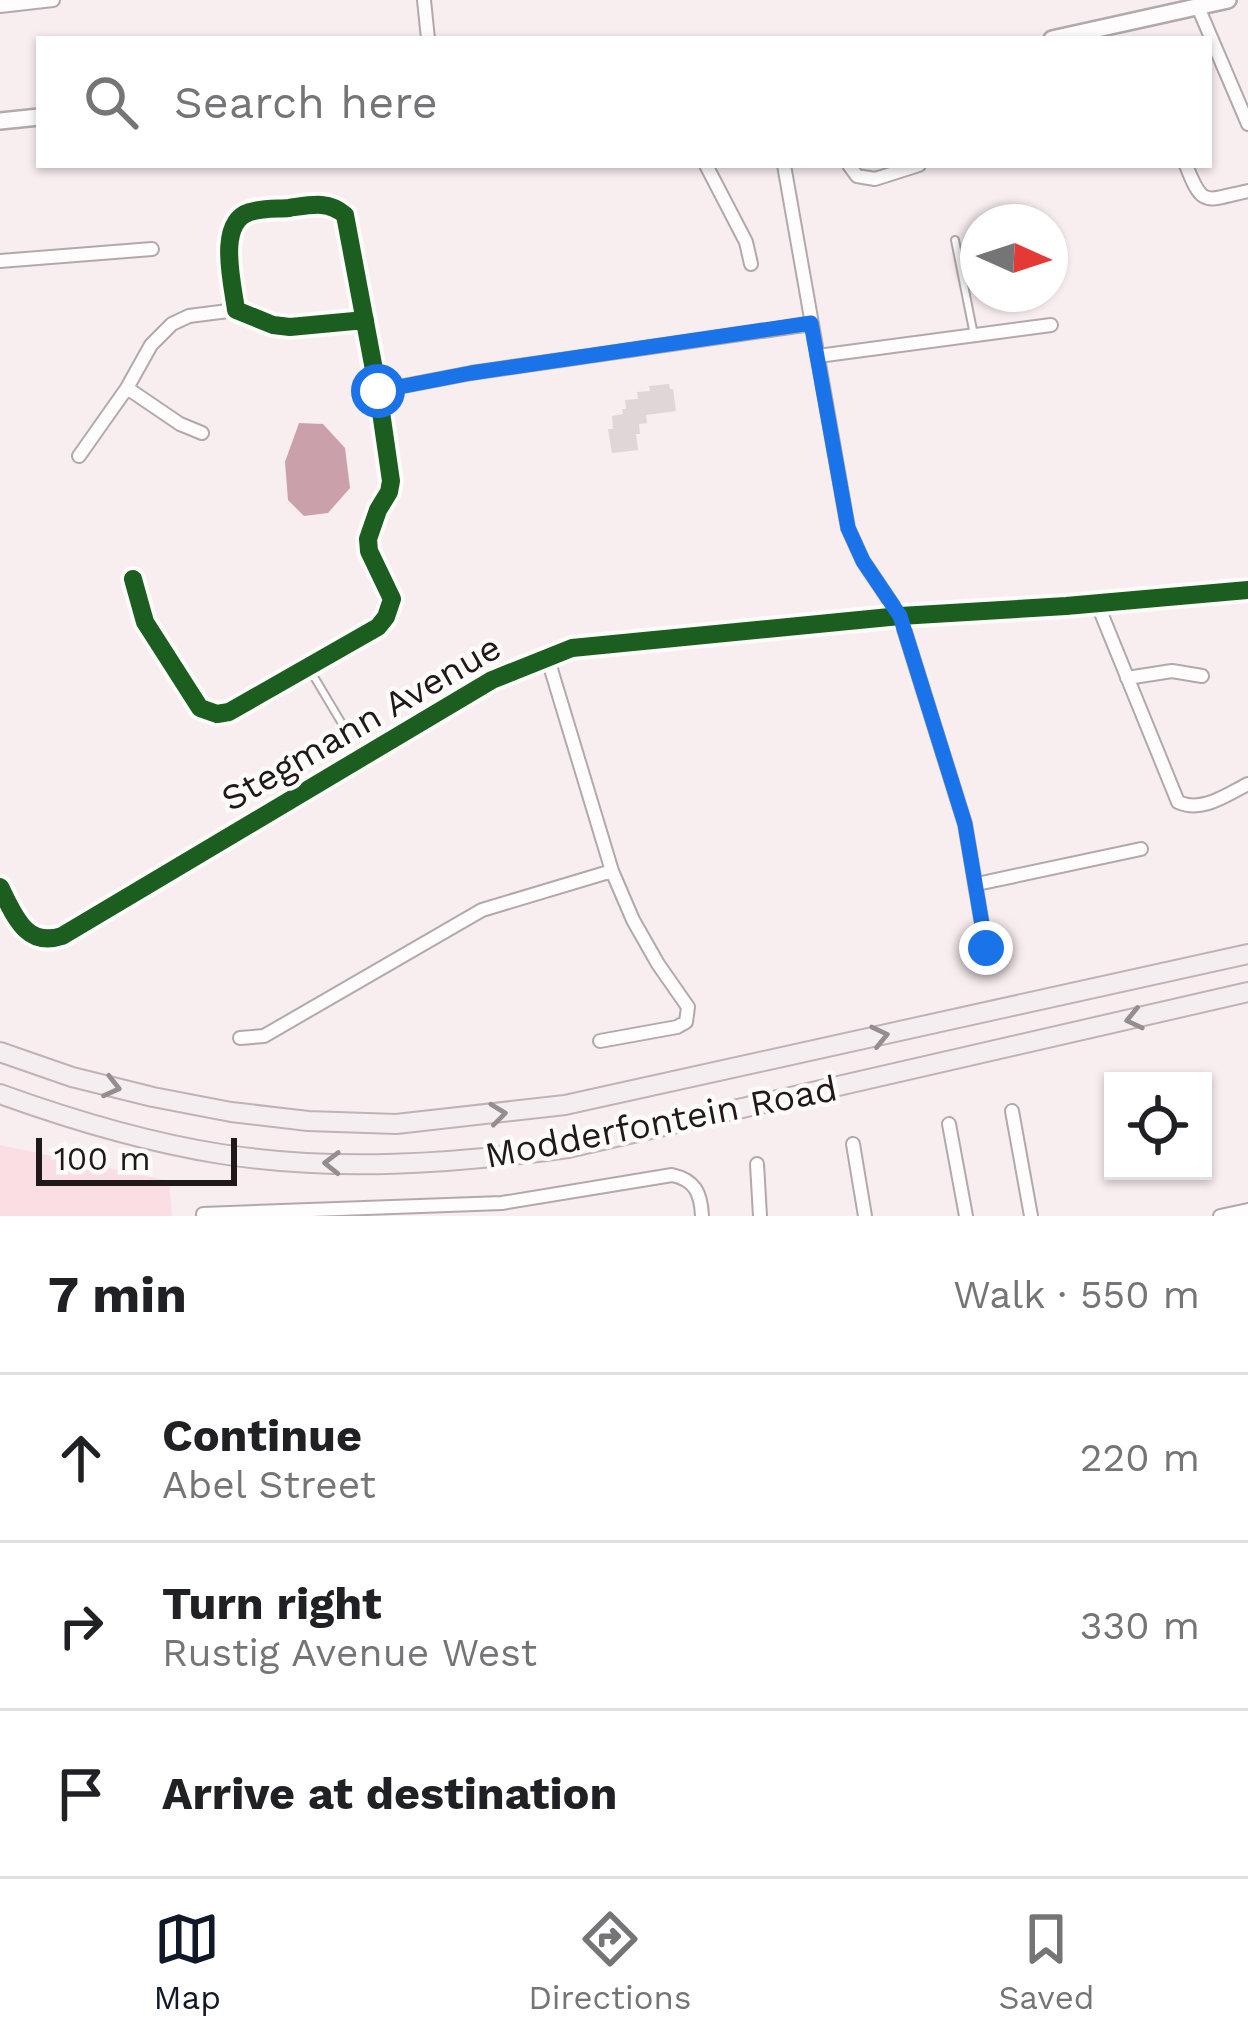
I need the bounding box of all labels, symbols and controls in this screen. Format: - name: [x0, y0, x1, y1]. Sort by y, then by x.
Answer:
- search box: [36, 36, 1212, 168]
- icon: search: [78, 69, 144, 135]
- text: Search here: [174, 76, 438, 129]
- north arrow: [960, 204, 1068, 312]
- route start: [351, 364, 405, 418]
- street label: Stegmann Avenue: [214, 626, 508, 820]
- route end: [959, 921, 1013, 975]
- one-way arrow: [1125, 1005, 1145, 1030]
- one-way arrow: [869, 1024, 889, 1049]
- street label: Modderfontein Road: [481, 1067, 841, 1177]
- map controls: [1104, 1072, 1212, 1180]
- button: locate: [1104, 1072, 1212, 1180]
- one-way arrow: [101, 1073, 121, 1098]
- one-way arrow: [488, 1101, 508, 1127]
- scale bar: [36, 1132, 237, 1185]
- text: 100 m: [54, 1139, 151, 1178]
- one-way arrow: [322, 1150, 341, 1176]
- text: 7 min: [48, 1265, 187, 1324]
- text: Walk · 550 m: [953, 1272, 1200, 1317]
- text: Continue: [162, 1409, 362, 1462]
- icon: ahead: [48, 1425, 114, 1491]
- text: 220 m: [1080, 1435, 1200, 1480]
- text: Abel Street: [162, 1462, 376, 1507]
- text: Turn right: [162, 1577, 382, 1630]
- icon: right: [48, 1593, 114, 1659]
- text: 330 m: [1080, 1603, 1200, 1648]
- text: Rustig Avenue West: [162, 1630, 537, 1675]
- icon: arrive: [48, 1761, 114, 1827]
- text: Arrive at destination: [162, 1767, 617, 1820]
- tab: Map: [154, 1906, 221, 2017]
- tab: Directions: [528, 1906, 691, 2017]
- tab: Saved: [999, 1906, 1094, 2017]

